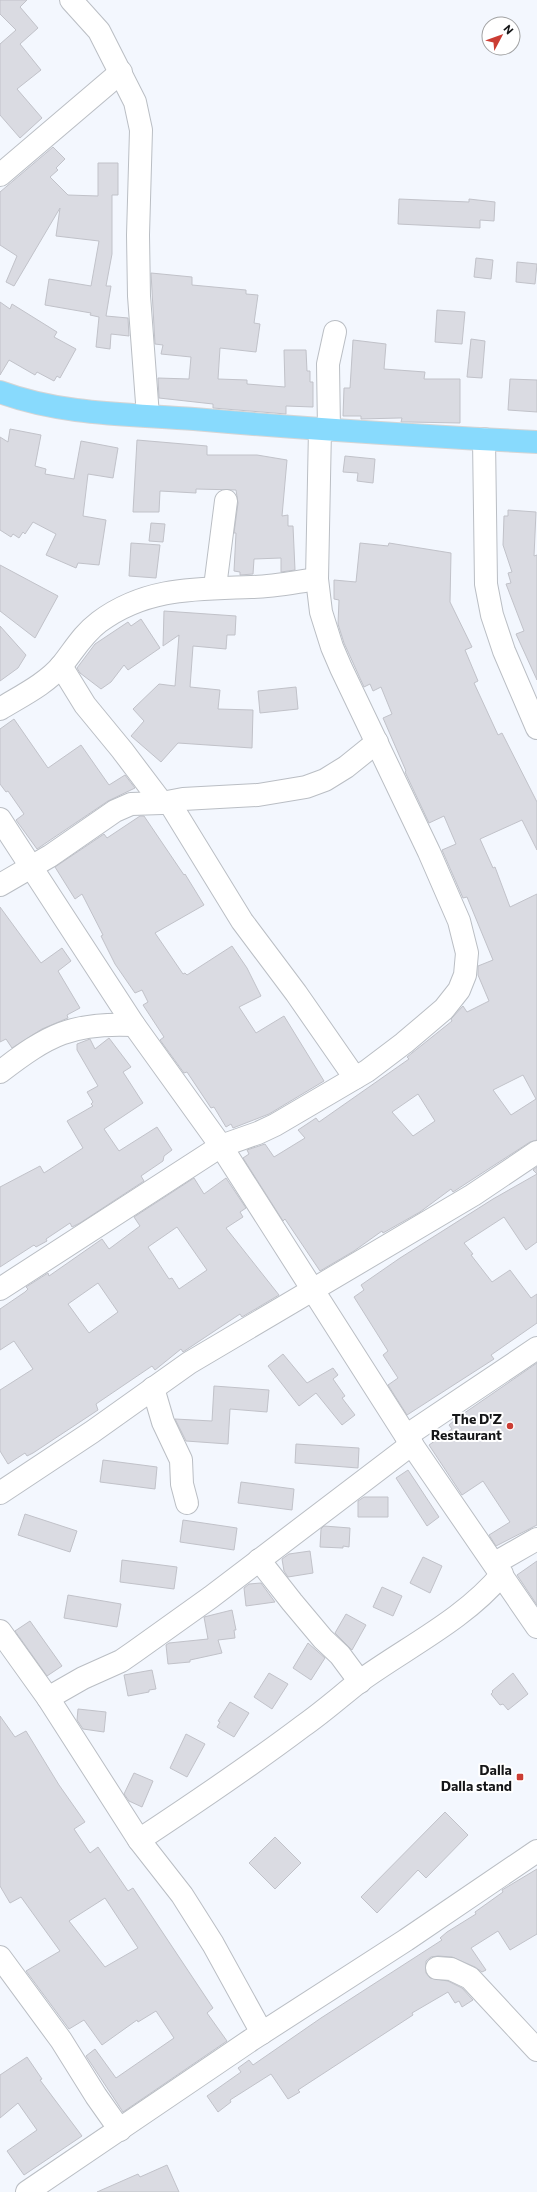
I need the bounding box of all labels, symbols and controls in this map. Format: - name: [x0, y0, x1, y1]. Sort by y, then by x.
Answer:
- north arrow: [481, 16, 521, 56]
- text: N: [501, 22, 517, 36]
- place label: The D'Z Restaurant: [431, 1410, 502, 1443]
- marker: The D'Z Restaurant: [505, 1421, 515, 1431]
- place label: Dalla Dalla stand: [441, 1761, 512, 1794]
- marker: Dalla Dalla stand: [515, 1772, 525, 1782]

